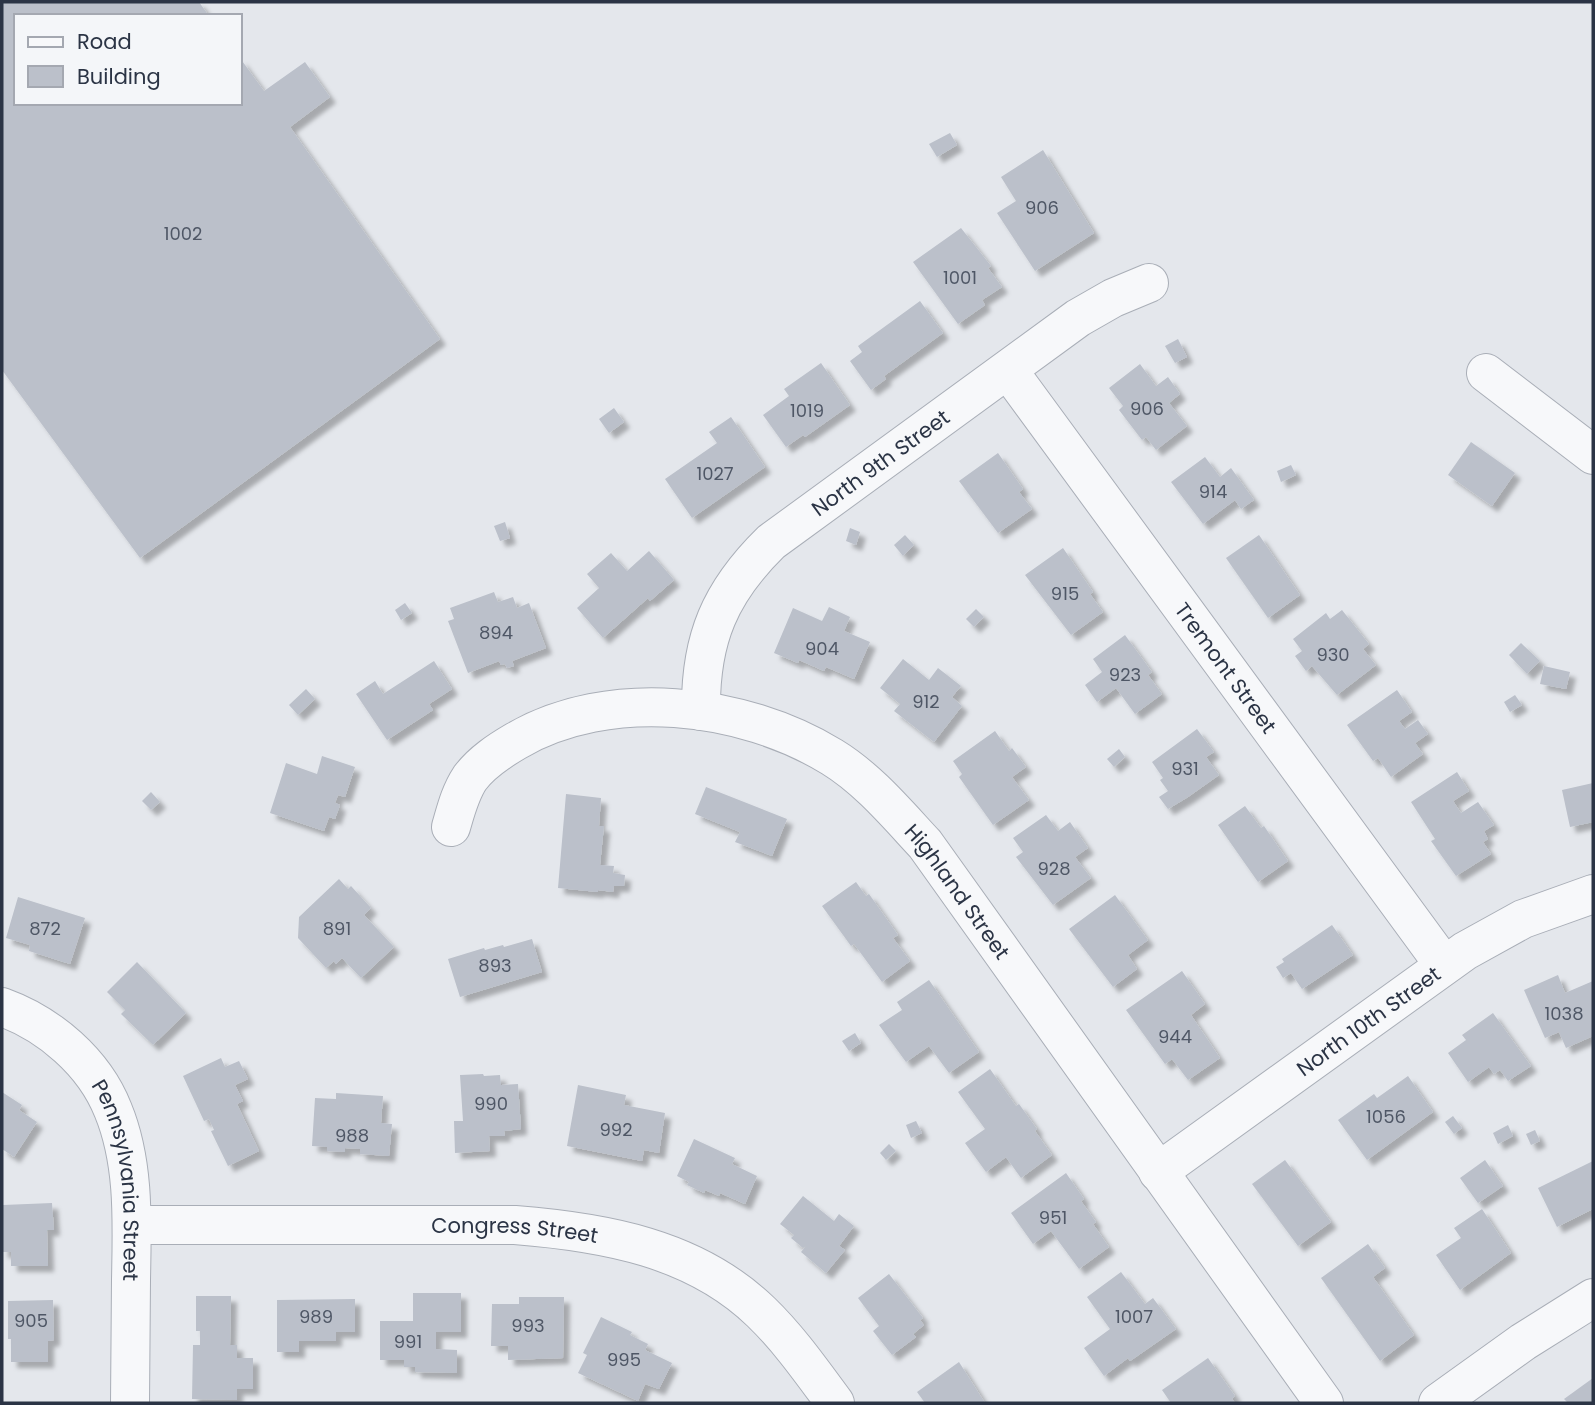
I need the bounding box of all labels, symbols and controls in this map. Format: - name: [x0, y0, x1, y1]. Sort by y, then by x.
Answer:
- legend: [14, 14, 242, 105]
- text: Road: [77, 27, 132, 56]
- text: Building: [77, 62, 161, 91]
- house number: 906: [1025, 195, 1059, 220]
- house number: 1002: [164, 221, 202, 246]
- house number: 1001: [943, 265, 977, 290]
- house number: 906: [1130, 396, 1164, 421]
- house number: 1019: [790, 398, 824, 423]
- street label: North 9th Street: [805, 402, 955, 523]
- house number: 1027: [696, 461, 734, 486]
- house number: 914: [1199, 479, 1227, 504]
- house number: 915: [1051, 581, 1079, 606]
- street label: Tremont Street: [1168, 596, 1284, 739]
- house number: 894: [479, 620, 513, 645]
- house number: 904: [805, 636, 839, 661]
- house number: 930: [1316, 642, 1350, 667]
- house number: 923: [1109, 662, 1141, 687]
- house number: 912: [912, 689, 940, 714]
- house number: 931: [1171, 756, 1199, 781]
- street label: Highland Street: [899, 817, 1017, 965]
- house number: 928: [1037, 856, 1071, 881]
- house number: 872: [29, 916, 61, 941]
- house number: 891: [323, 916, 351, 941]
- house number: 893: [478, 953, 512, 978]
- street label: North 10th Street: [1290, 959, 1446, 1082]
- house number: 1038: [1544, 1001, 1584, 1026]
- house number: 944: [1158, 1024, 1192, 1049]
- street label: Pennsylvania Street: [85, 1073, 146, 1281]
- house number: 990: [474, 1091, 508, 1116]
- house number: 1056: [1366, 1104, 1406, 1129]
- house number: 992: [599, 1117, 633, 1142]
- house number: 988: [335, 1123, 369, 1148]
- house number: 951: [1039, 1205, 1067, 1230]
- street label: Congress Street: [431, 1210, 601, 1250]
- house number: 989: [299, 1304, 333, 1329]
- house number: 1007: [1115, 1304, 1153, 1329]
- house number: 905: [14, 1308, 48, 1333]
- house number: 993: [511, 1313, 545, 1338]
- house number: 991: [394, 1329, 422, 1354]
- house number: 995: [607, 1347, 641, 1372]

